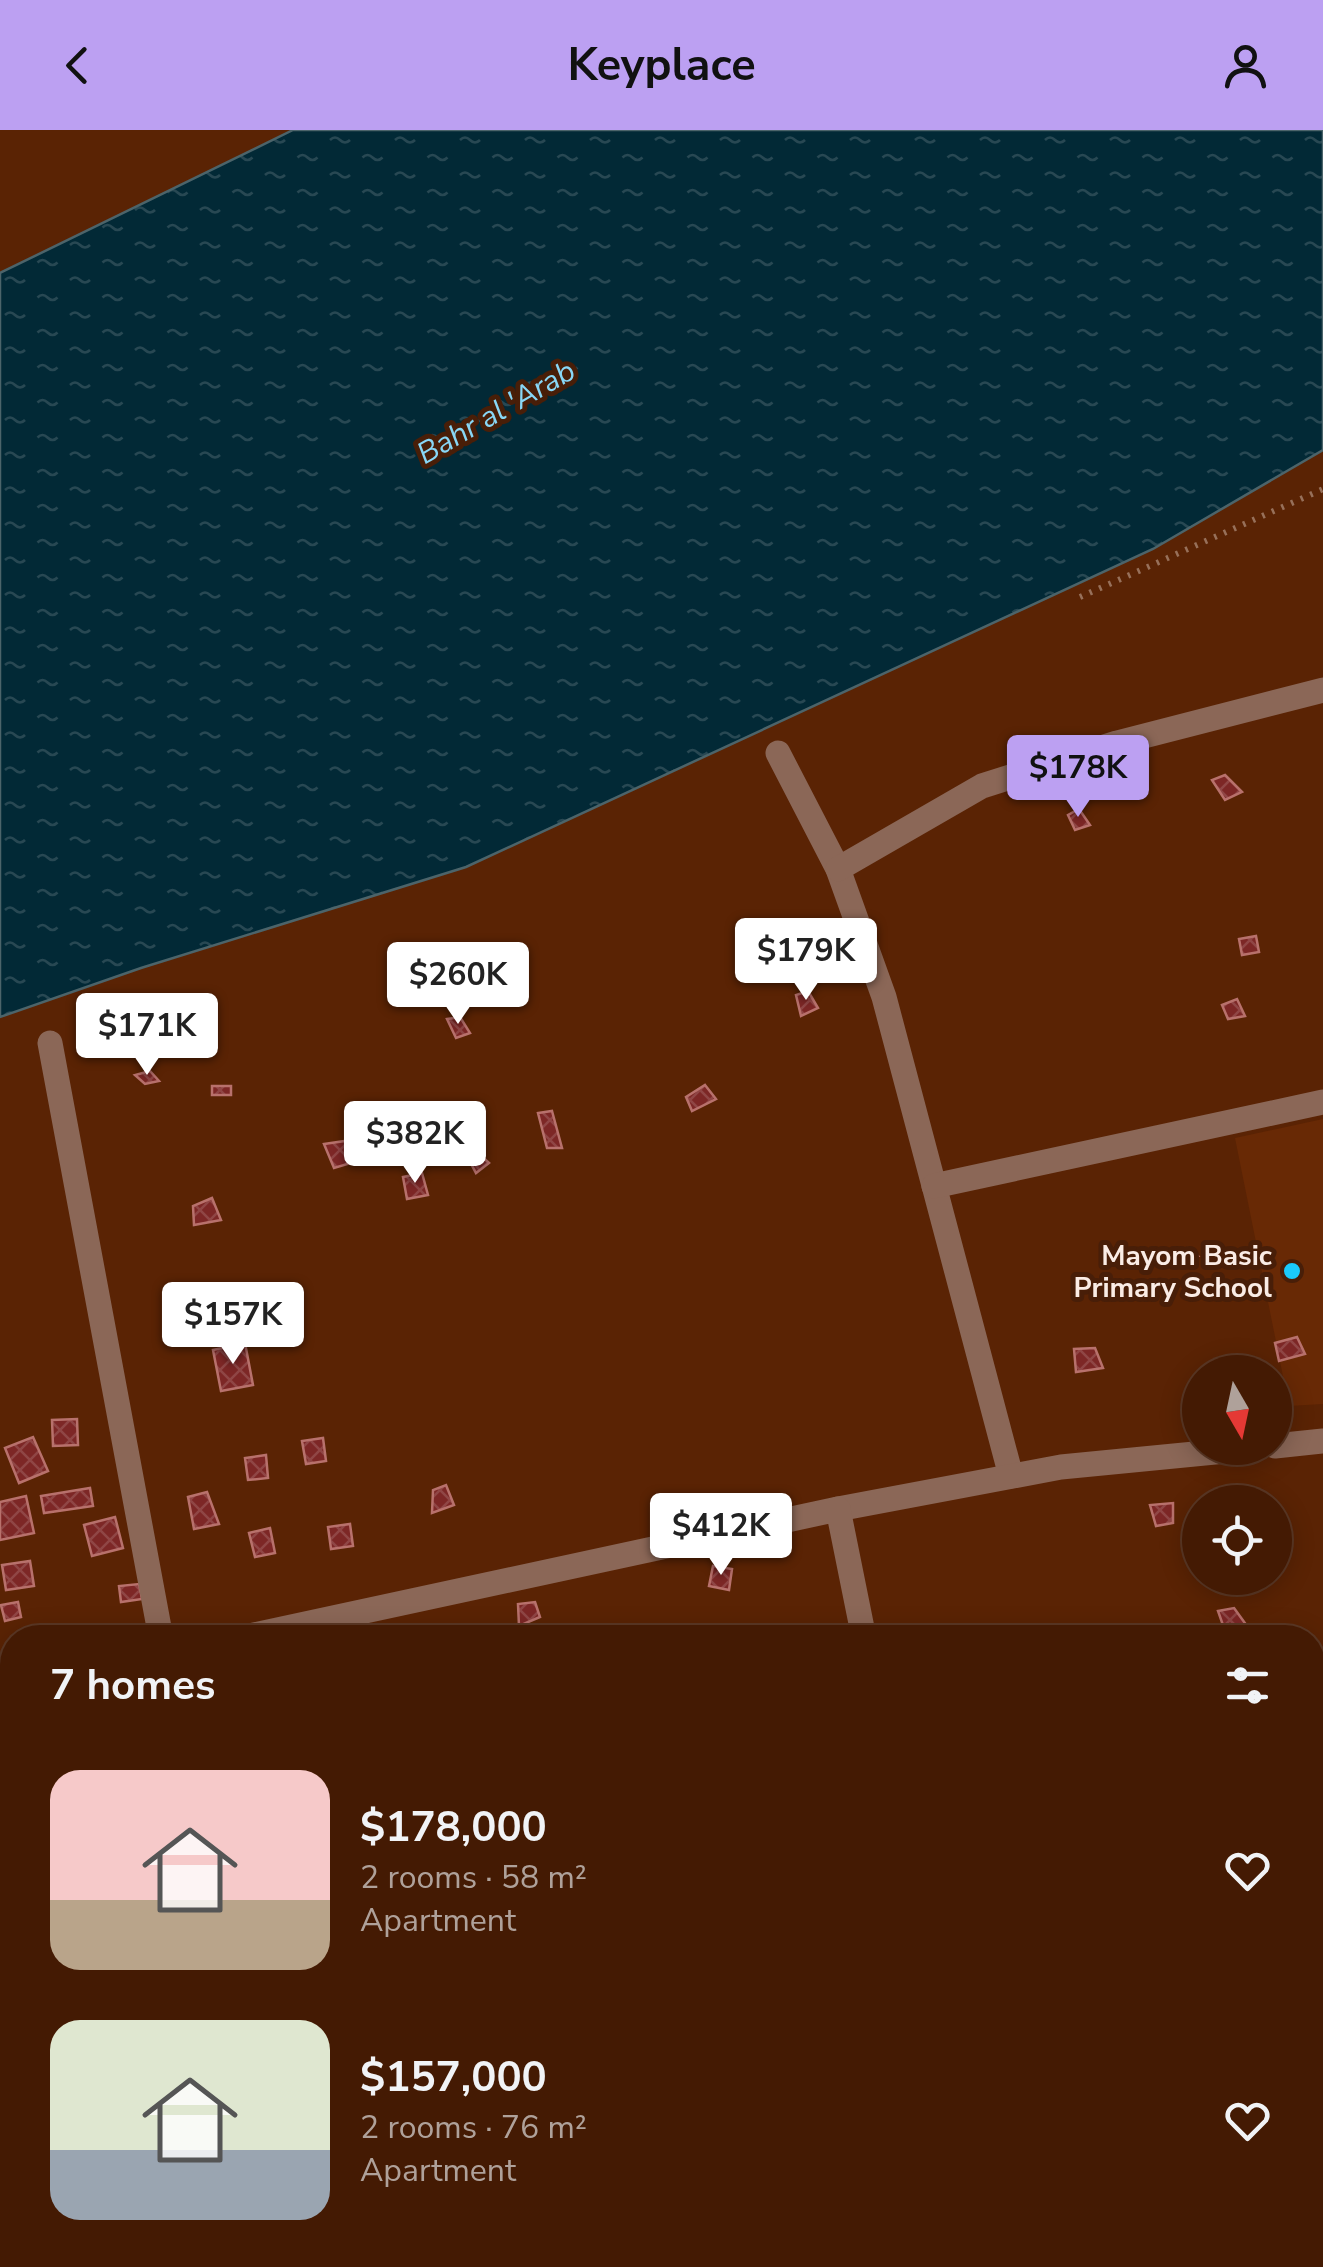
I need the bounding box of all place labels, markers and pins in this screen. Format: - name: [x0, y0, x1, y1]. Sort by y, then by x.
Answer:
- pin: $178K: [1008, 735, 1148, 820]
- pin: $179K: [736, 918, 876, 1003]
- pin: $260K: [388, 942, 528, 1027]
- pin: $171K: [77, 993, 217, 1078]
- pin: $382K: [345, 1101, 485, 1186]
- place label: Mayom Basic Primary School: [1073, 1237, 1272, 1307]
- marker: Mayom Basic Primary School: [1281, 1260, 1303, 1282]
- pin: $157K: [163, 1282, 303, 1367]
- pin: $412K: [651, 1493, 791, 1578]

